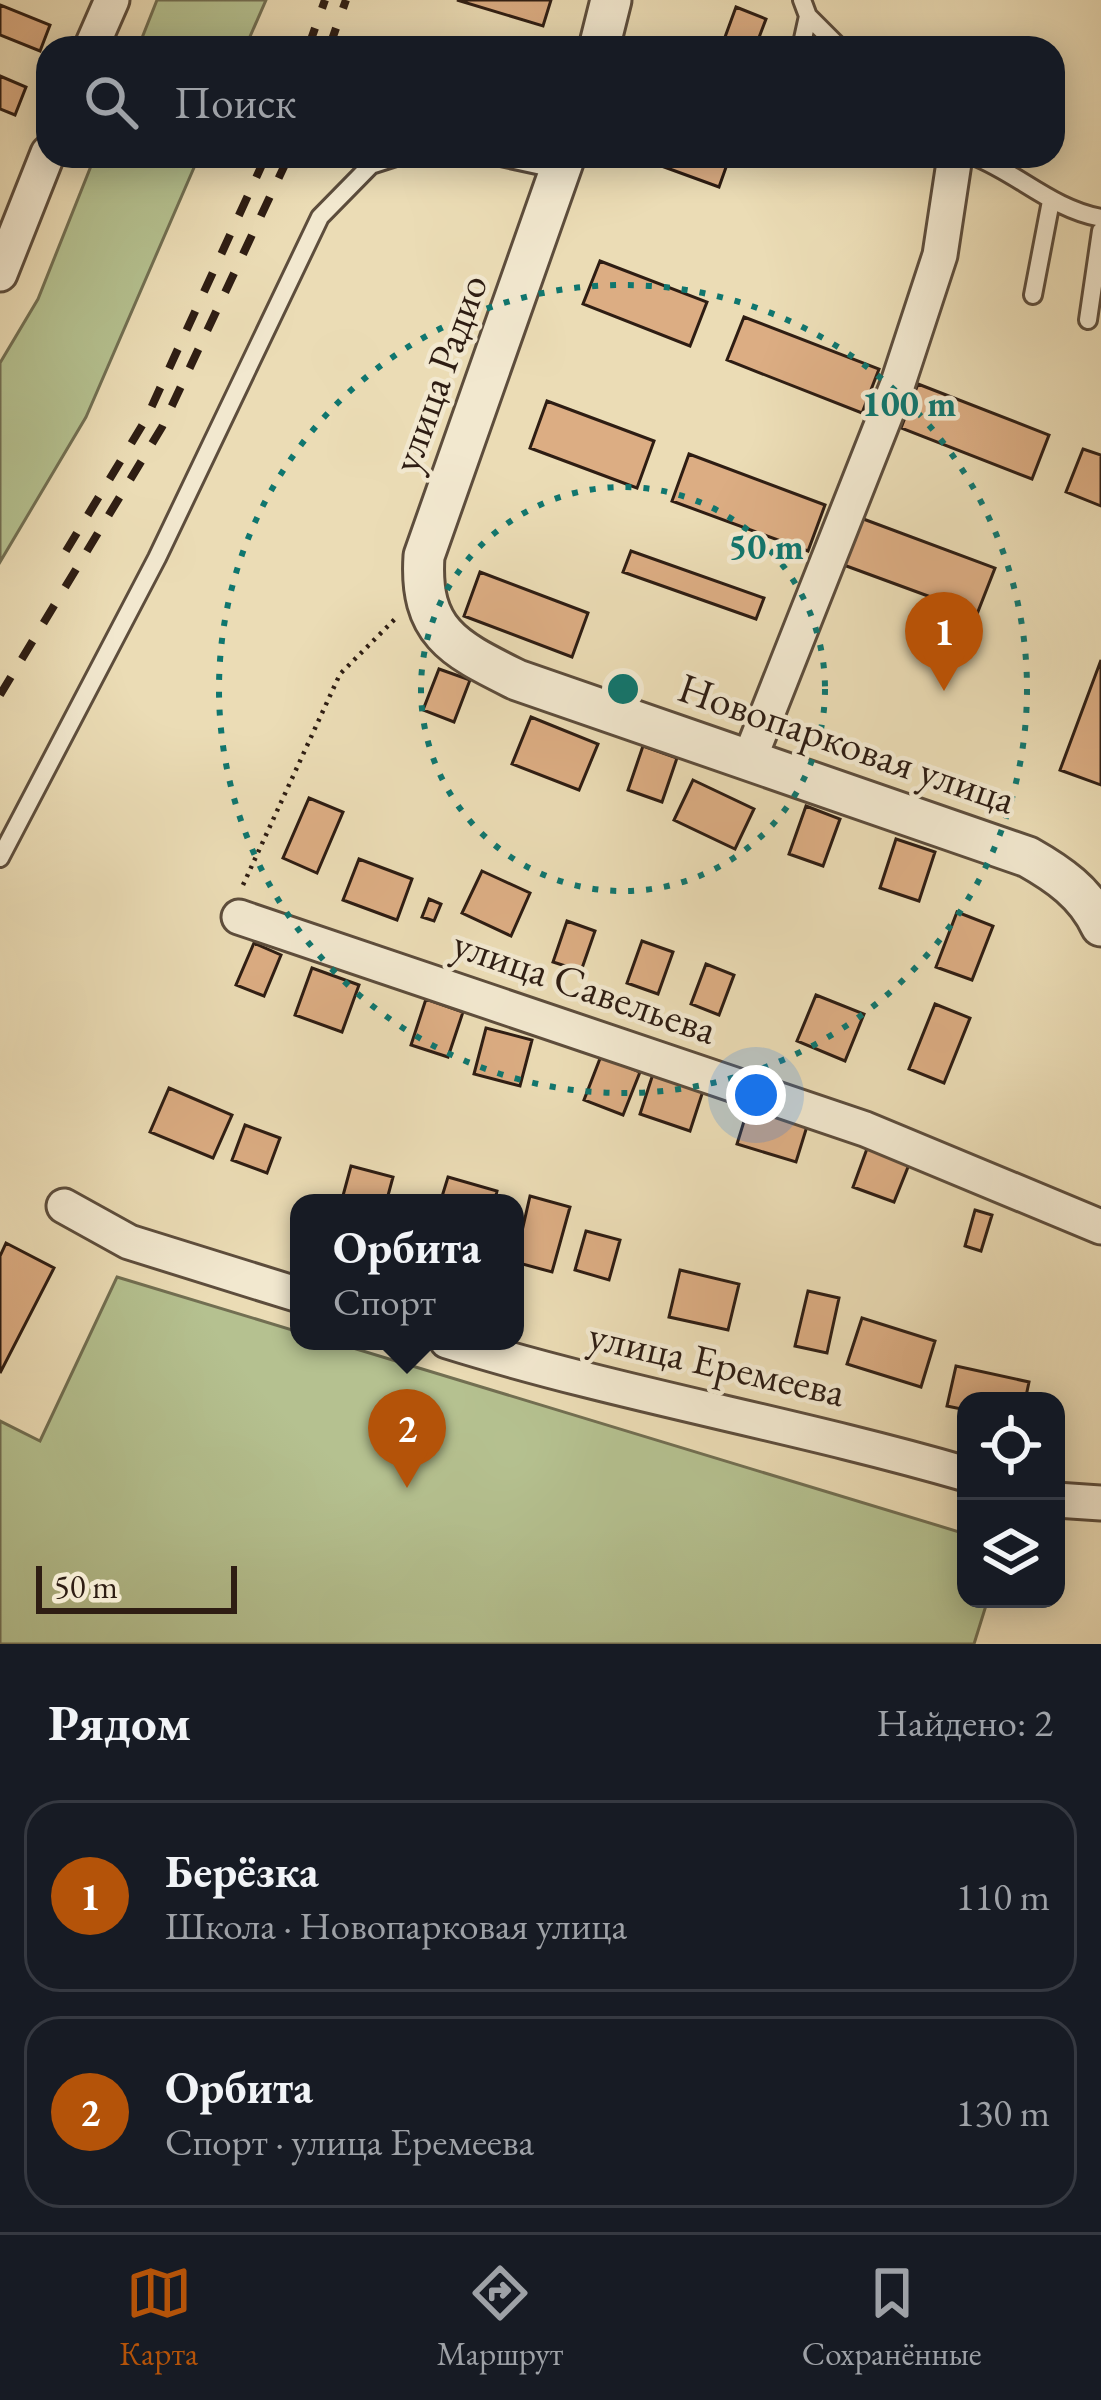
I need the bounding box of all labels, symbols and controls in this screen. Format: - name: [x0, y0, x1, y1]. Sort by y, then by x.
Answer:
- search box: [36, 36, 1065, 168]
- icon: search: [78, 69, 144, 135]
- text: Поиск: [174, 73, 296, 131]
- street label: улица Радио: [378, 267, 500, 479]
- text: 100 m: [862, 380, 956, 427]
- text: 50 m: [728, 523, 804, 570]
- pin: 1: [905, 592, 983, 691]
- street label: Новопарковая улица: [671, 660, 1023, 827]
- centre of rings: [602, 668, 644, 710]
- street label: улица Савельева: [446, 915, 724, 1057]
- your location: [726, 1065, 786, 1125]
- popup: [290, 1194, 524, 1350]
- text: Орбита: [333, 1218, 481, 1276]
- text: Спорт: [333, 1276, 436, 1327]
- street label: улица Еремеева: [583, 1307, 851, 1419]
- pin: 2: [368, 1389, 446, 1488]
- map controls: [957, 1392, 1065, 1608]
- button: locate: [957, 1392, 1065, 1500]
- button: layers: [957, 1500, 1065, 1608]
- scale bar: [36, 1560, 237, 1613]
- text: 50 m: [54, 1565, 118, 1608]
- text: Рядом: [48, 1689, 191, 1755]
- text: Найдено: 2: [876, 1697, 1053, 1748]
- text: Берёзка: [165, 1842, 319, 1900]
- text: 1: [80, 1871, 100, 1922]
- text: 110 m: [956, 1871, 1050, 1922]
- text: Школа · Новопарковая улица: [165, 1900, 627, 1951]
- text: Орбита: [165, 2058, 313, 2116]
- text: 2: [80, 2087, 100, 2138]
- text: 130 m: [956, 2087, 1050, 2138]
- text: Спорт · улица Еремеева: [165, 2116, 534, 2167]
- tab: Карта: [119, 2260, 198, 2375]
- tab: Маршрут: [437, 2260, 563, 2375]
- tab: Сохранённые: [802, 2260, 982, 2375]

